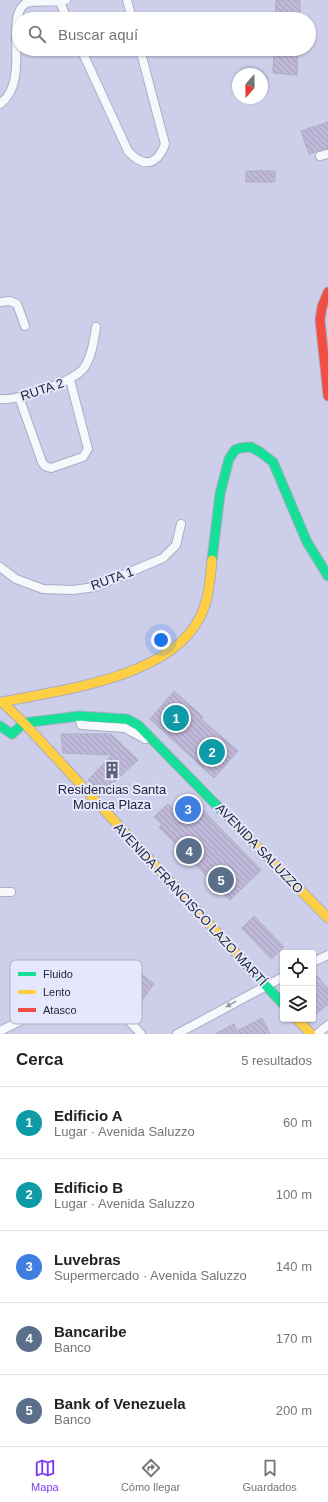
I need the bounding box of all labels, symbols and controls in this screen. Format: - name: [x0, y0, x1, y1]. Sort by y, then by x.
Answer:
- search box: [12, 12, 316, 56]
- icon: search: [26, 23, 48, 45]
- text: Buscar aquí: [58, 26, 138, 43]
- north arrow: [232, 68, 268, 104]
- street label: RUTA 2: [19, 375, 66, 403]
- street label: RUTA 1: [89, 564, 136, 593]
- your location: [151, 630, 171, 650]
- pin: 1: [163, 703, 189, 733]
- pin: 2: [199, 737, 225, 767]
- building icon: Residencias Santa Monica Plaza: [102, 760, 122, 780]
- place label: Residencias Santa Monica Plaza: [58, 782, 167, 812]
- pin: 3: [175, 794, 201, 824]
- street label: AVENIDA SALUZZO: [213, 800, 306, 896]
- street label: AVENIDA FRANCISCO LAZO MARTÍ: [111, 820, 270, 989]
- pin: 4: [176, 836, 202, 866]
- pin: 5: [208, 865, 234, 895]
- map controls: [280, 950, 316, 1022]
- button: locate: [280, 950, 316, 986]
- legend: [10, 960, 142, 1024]
- text: Fluido: [43, 968, 73, 980]
- text: Lento: [43, 986, 71, 998]
- button: layers: [280, 986, 316, 1022]
- one-way arrow: [225, 1001, 237, 1008]
- text: Atasco: [43, 1004, 77, 1016]
- text: Cerca: [16, 1050, 63, 1069]
- text: 5 resultados: [241, 1053, 312, 1068]
- text: Edificio A: [54, 1107, 123, 1124]
- text: 1: [25, 1115, 33, 1130]
- text: 60 m: [283, 1115, 312, 1130]
- text: Lugar · Avenida Saluzzo: [54, 1124, 195, 1139]
- text: Edificio B: [54, 1179, 123, 1196]
- text: 2: [25, 1187, 33, 1202]
- text: 100 m: [276, 1187, 312, 1202]
- text: Lugar · Avenida Saluzzo: [54, 1196, 195, 1211]
- text: Luvebras: [54, 1251, 121, 1268]
- text: 3: [25, 1259, 33, 1274]
- text: 140 m: [276, 1259, 312, 1274]
- text: Supermercado · Avenida Saluzzo: [54, 1268, 247, 1283]
- text: Bancaribe: [54, 1323, 127, 1340]
- text: 4: [25, 1331, 33, 1346]
- text: 170 m: [276, 1331, 312, 1346]
- text: Banco: [54, 1340, 91, 1355]
- text: Bank of Venezuela: [54, 1395, 186, 1412]
- text: 5: [25, 1403, 33, 1418]
- text: 200 m: [276, 1403, 312, 1418]
- text: Banco: [54, 1412, 91, 1427]
- tab: Mapa: [31, 1457, 59, 1493]
- tab: Cómo llegar: [121, 1457, 180, 1493]
- tab: Guardados: [242, 1457, 297, 1493]

